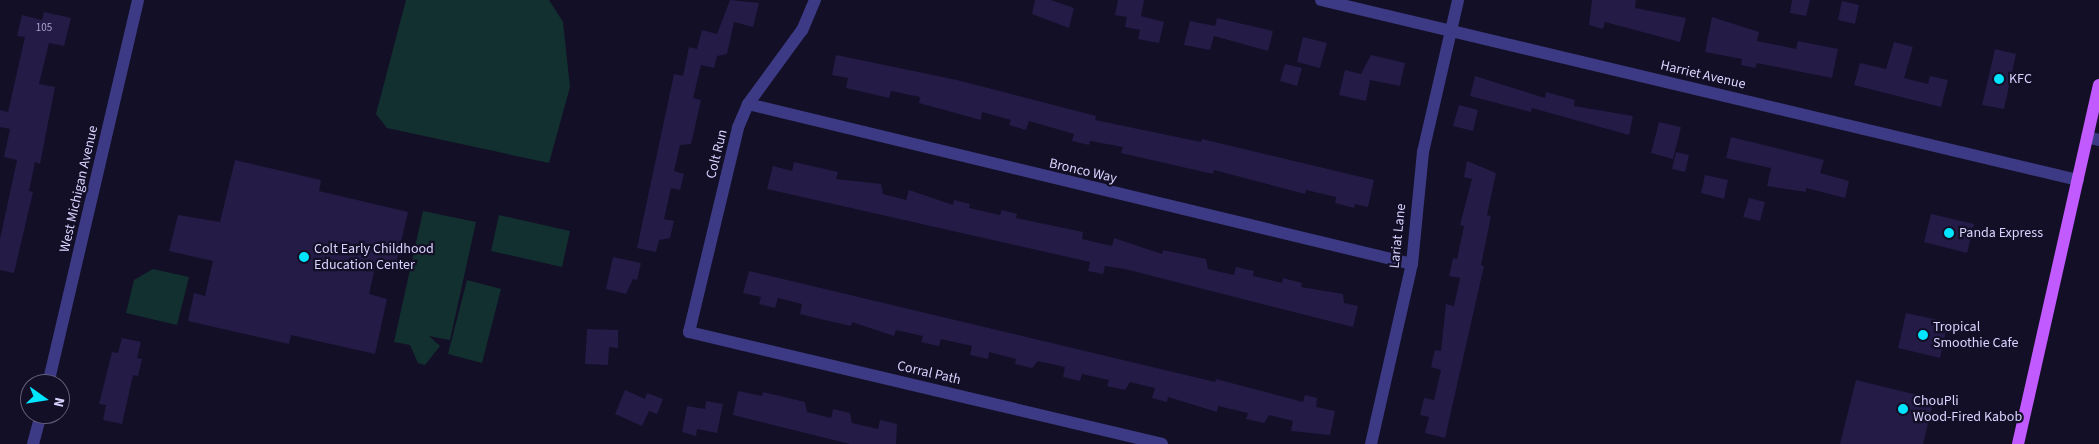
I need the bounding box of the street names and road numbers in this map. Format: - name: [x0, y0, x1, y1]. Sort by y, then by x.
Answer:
- street label: Harriet Avenue: [1659, 57, 1747, 93]
- street label: West Michigan Avenue: [56, 124, 102, 254]
- street label: Colt Run: [703, 128, 731, 180]
- street label: Bronco Way: [1047, 155, 1119, 187]
- street label: Lariat Lane: [1386, 203, 1410, 269]
- street label: Corral Path: [895, 358, 963, 388]

